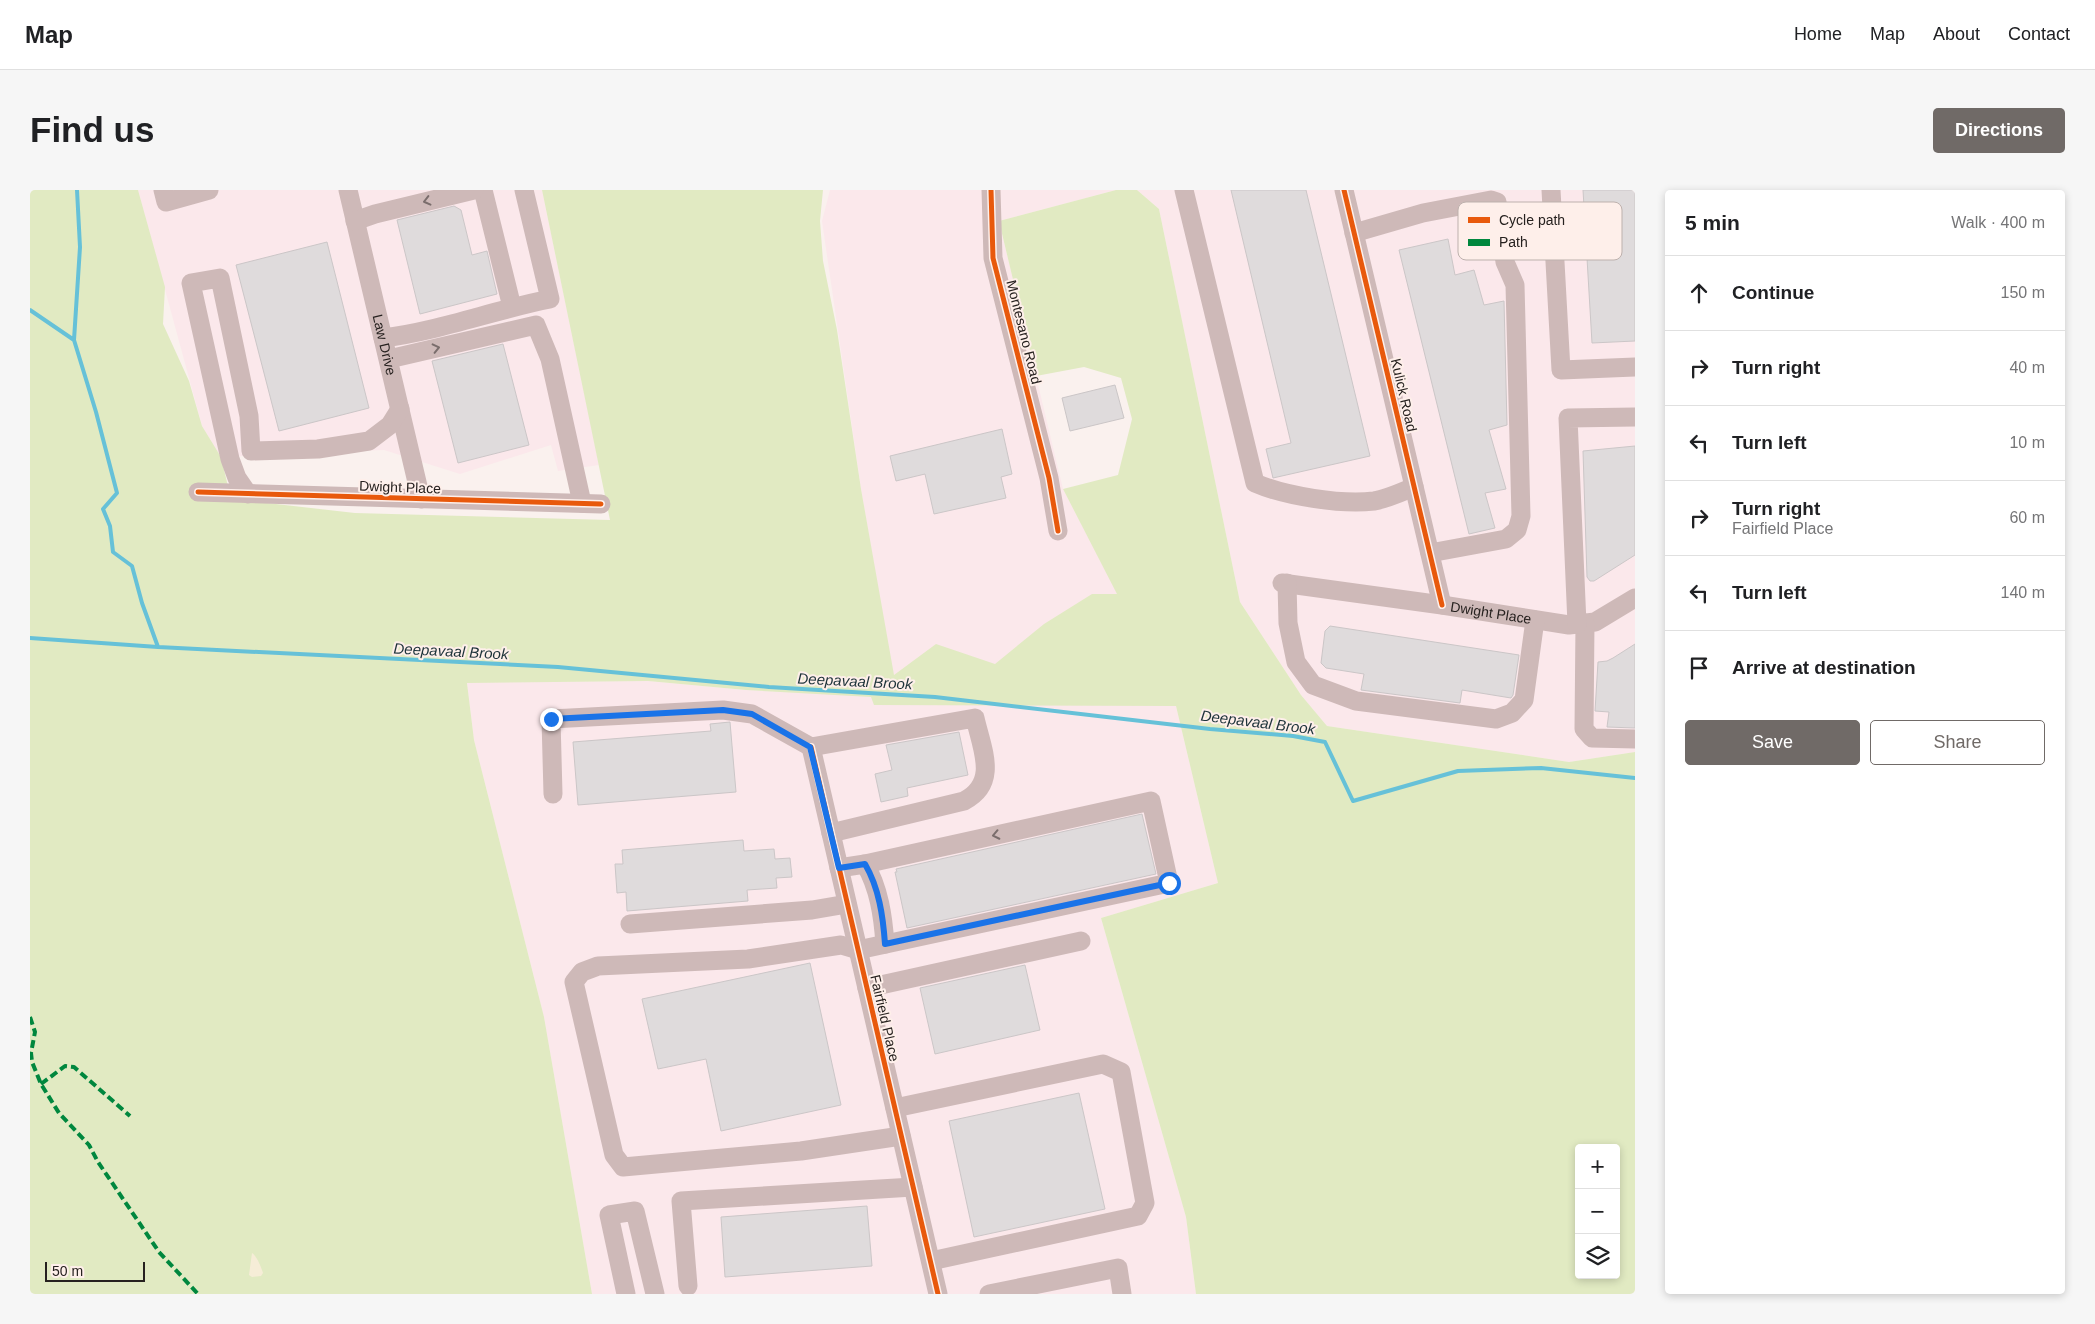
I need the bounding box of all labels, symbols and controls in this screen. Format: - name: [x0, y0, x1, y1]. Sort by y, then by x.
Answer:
- text: Map: [25, 21, 73, 48]
- text: Home: [1794, 24, 1842, 44]
- text: Map: [1870, 24, 1905, 44]
- text: About: [1933, 24, 1980, 44]
- text: Contact: [2008, 24, 2070, 44]
- button: Directions: [1933, 108, 2065, 153]
- text: Find us: [30, 110, 154, 149]
- one-way arrow: [423, 196, 431, 206]
- legend: [1458, 202, 1622, 260]
- text: 5 min: [1685, 211, 1740, 234]
- text: Cycle path: [1499, 212, 1565, 228]
- text: Walk · 400 m: [1951, 214, 2045, 231]
- text: Path: [1499, 234, 1528, 250]
- street label: Montesano Road: [1003, 278, 1045, 386]
- icon: ahead: [1685, 279, 1713, 307]
- text: Continue: [1732, 282, 1814, 303]
- text: 150 m: [2001, 284, 2045, 301]
- street label: Law Drive: [370, 313, 400, 377]
- one-way arrow: [432, 343, 441, 354]
- icon: right: [1685, 354, 1713, 382]
- street label: Kulick Road: [1388, 357, 1420, 433]
- text: Turn right: [1732, 357, 1820, 378]
- text: 40 m: [2009, 359, 2045, 376]
- icon: left: [1685, 429, 1713, 457]
- text: Turn left: [1732, 432, 1807, 453]
- text: 10 m: [2009, 434, 2045, 451]
- street label: Dwight Place: [359, 478, 441, 496]
- text: Turn right: [1732, 498, 1820, 519]
- icon: right: [1685, 504, 1713, 532]
- text: 60 m: [2009, 509, 2045, 526]
- text: Fairfield Place: [1732, 520, 1833, 537]
- icon: left: [1685, 579, 1713, 607]
- text: Turn left: [1732, 582, 1807, 603]
- text: 140 m: [2001, 584, 2045, 601]
- street label: Dwight Place: [1449, 598, 1533, 627]
- water label: Deepavaal Brook: [393, 640, 510, 663]
- icon: arrive: [1685, 654, 1713, 682]
- text: Arrive at destination: [1732, 657, 1916, 678]
- water label: Deepavaal Brook: [797, 670, 914, 693]
- water label: Deepavaal Brook: [1200, 707, 1318, 738]
- route end: [540, 708, 563, 731]
- button: Save: [1685, 720, 1860, 765]
- button: Share: [1870, 720, 2045, 765]
- one-way arrow: [992, 829, 1001, 840]
- route start: [1158, 872, 1181, 895]
- street label: Fairfield Place: [867, 973, 903, 1063]
- map controls: [1575, 1144, 1620, 1279]
- button: +: [1575, 1144, 1620, 1189]
- button: −: [1575, 1189, 1620, 1234]
- button: layers: [1575, 1234, 1620, 1279]
- scale bar: [45, 1259, 145, 1282]
- text: 50 m: [52, 1263, 83, 1279]

